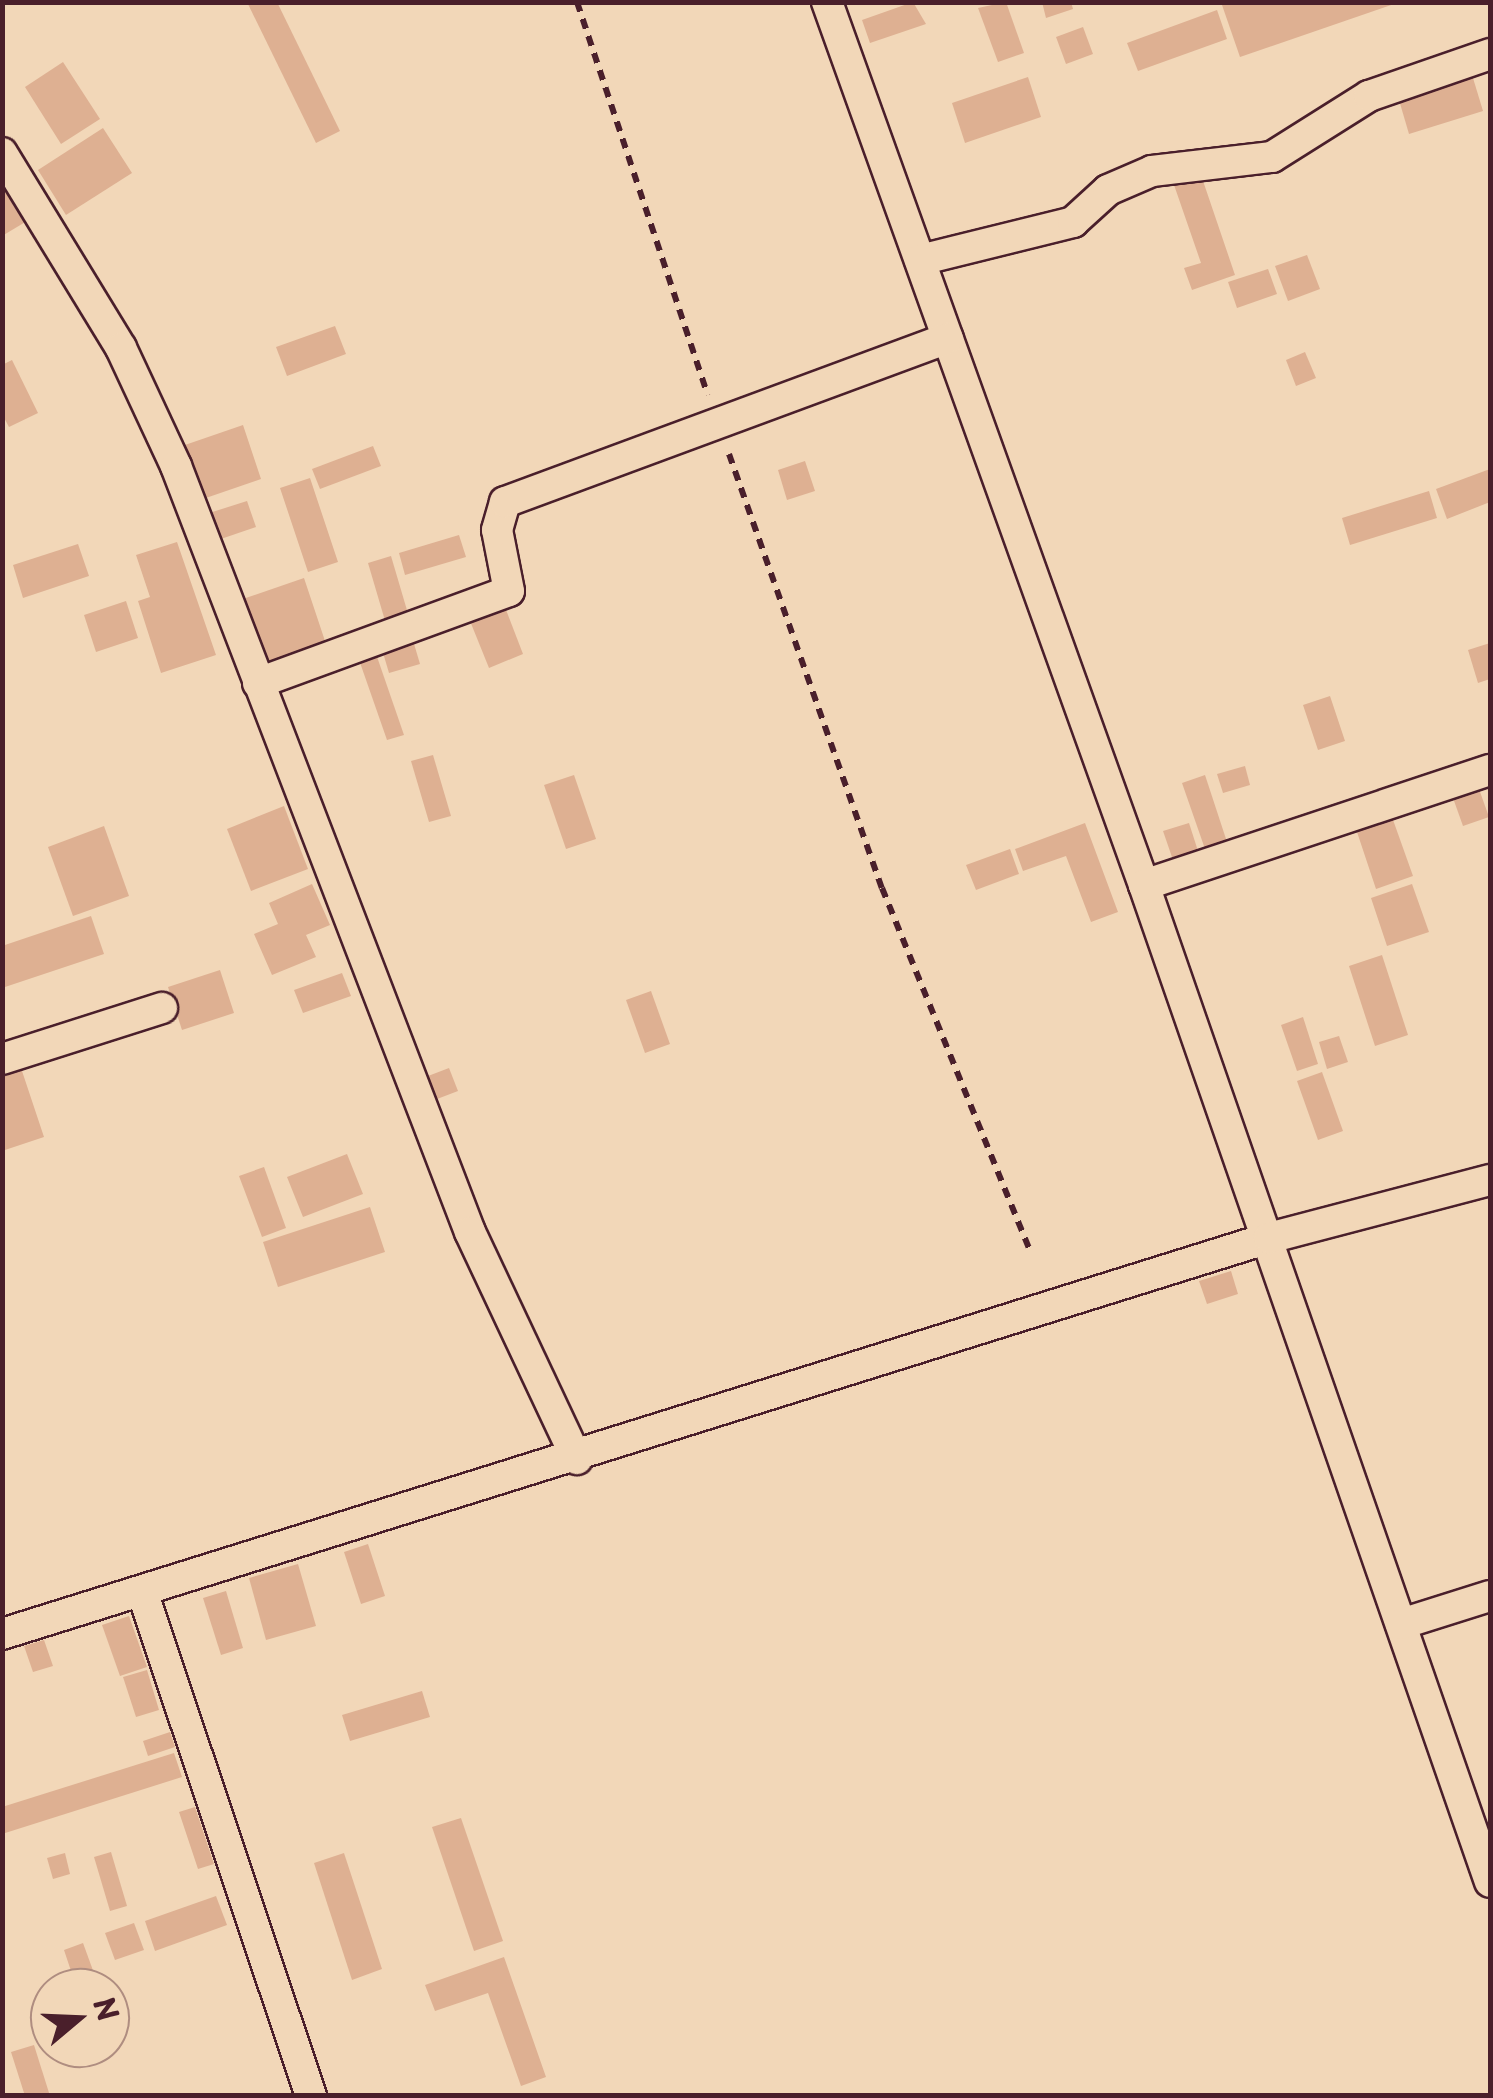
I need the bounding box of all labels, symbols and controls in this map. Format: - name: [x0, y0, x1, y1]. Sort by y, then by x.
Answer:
- north arrow: [30, 1968, 130, 2068]
- text: N: [83, 1991, 131, 2026]

